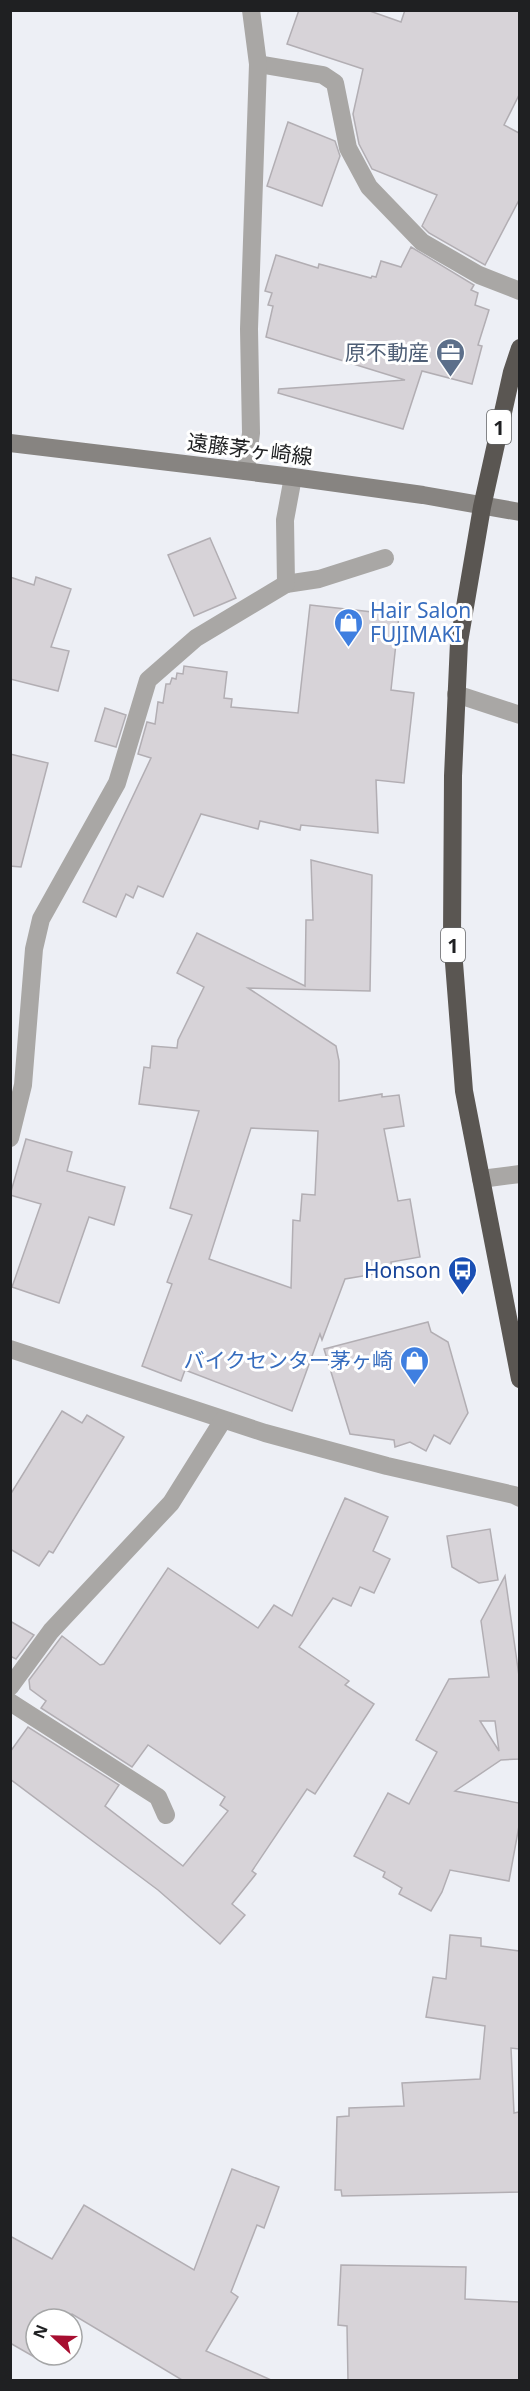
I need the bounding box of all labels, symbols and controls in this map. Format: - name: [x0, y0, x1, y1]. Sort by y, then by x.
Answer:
- office icon: 原不動産: [434, 336, 466, 378]
- place label: 原不動産: [345, 338, 429, 366]
- road number: 1: [487, 410, 511, 444]
- street label: 遠藤茅ヶ崎線: [186, 427, 314, 471]
- place label: Hair Salon FUJIMAKI: [370, 596, 471, 648]
- shop icon: Hair Salon FUJIMAKI: [333, 606, 365, 648]
- road number: 1: [441, 928, 465, 962]
- bus stop icon: Honson: [446, 1254, 478, 1296]
- place label: Honson: [364, 1256, 441, 1284]
- shop icon: バイクセンター茅ヶ崎: [398, 1344, 430, 1386]
- place label: バイクセンター茅ヶ崎: [183, 1346, 393, 1374]
- north arrow: [24, 2307, 84, 2367]
- text: N: [27, 2321, 53, 2342]

